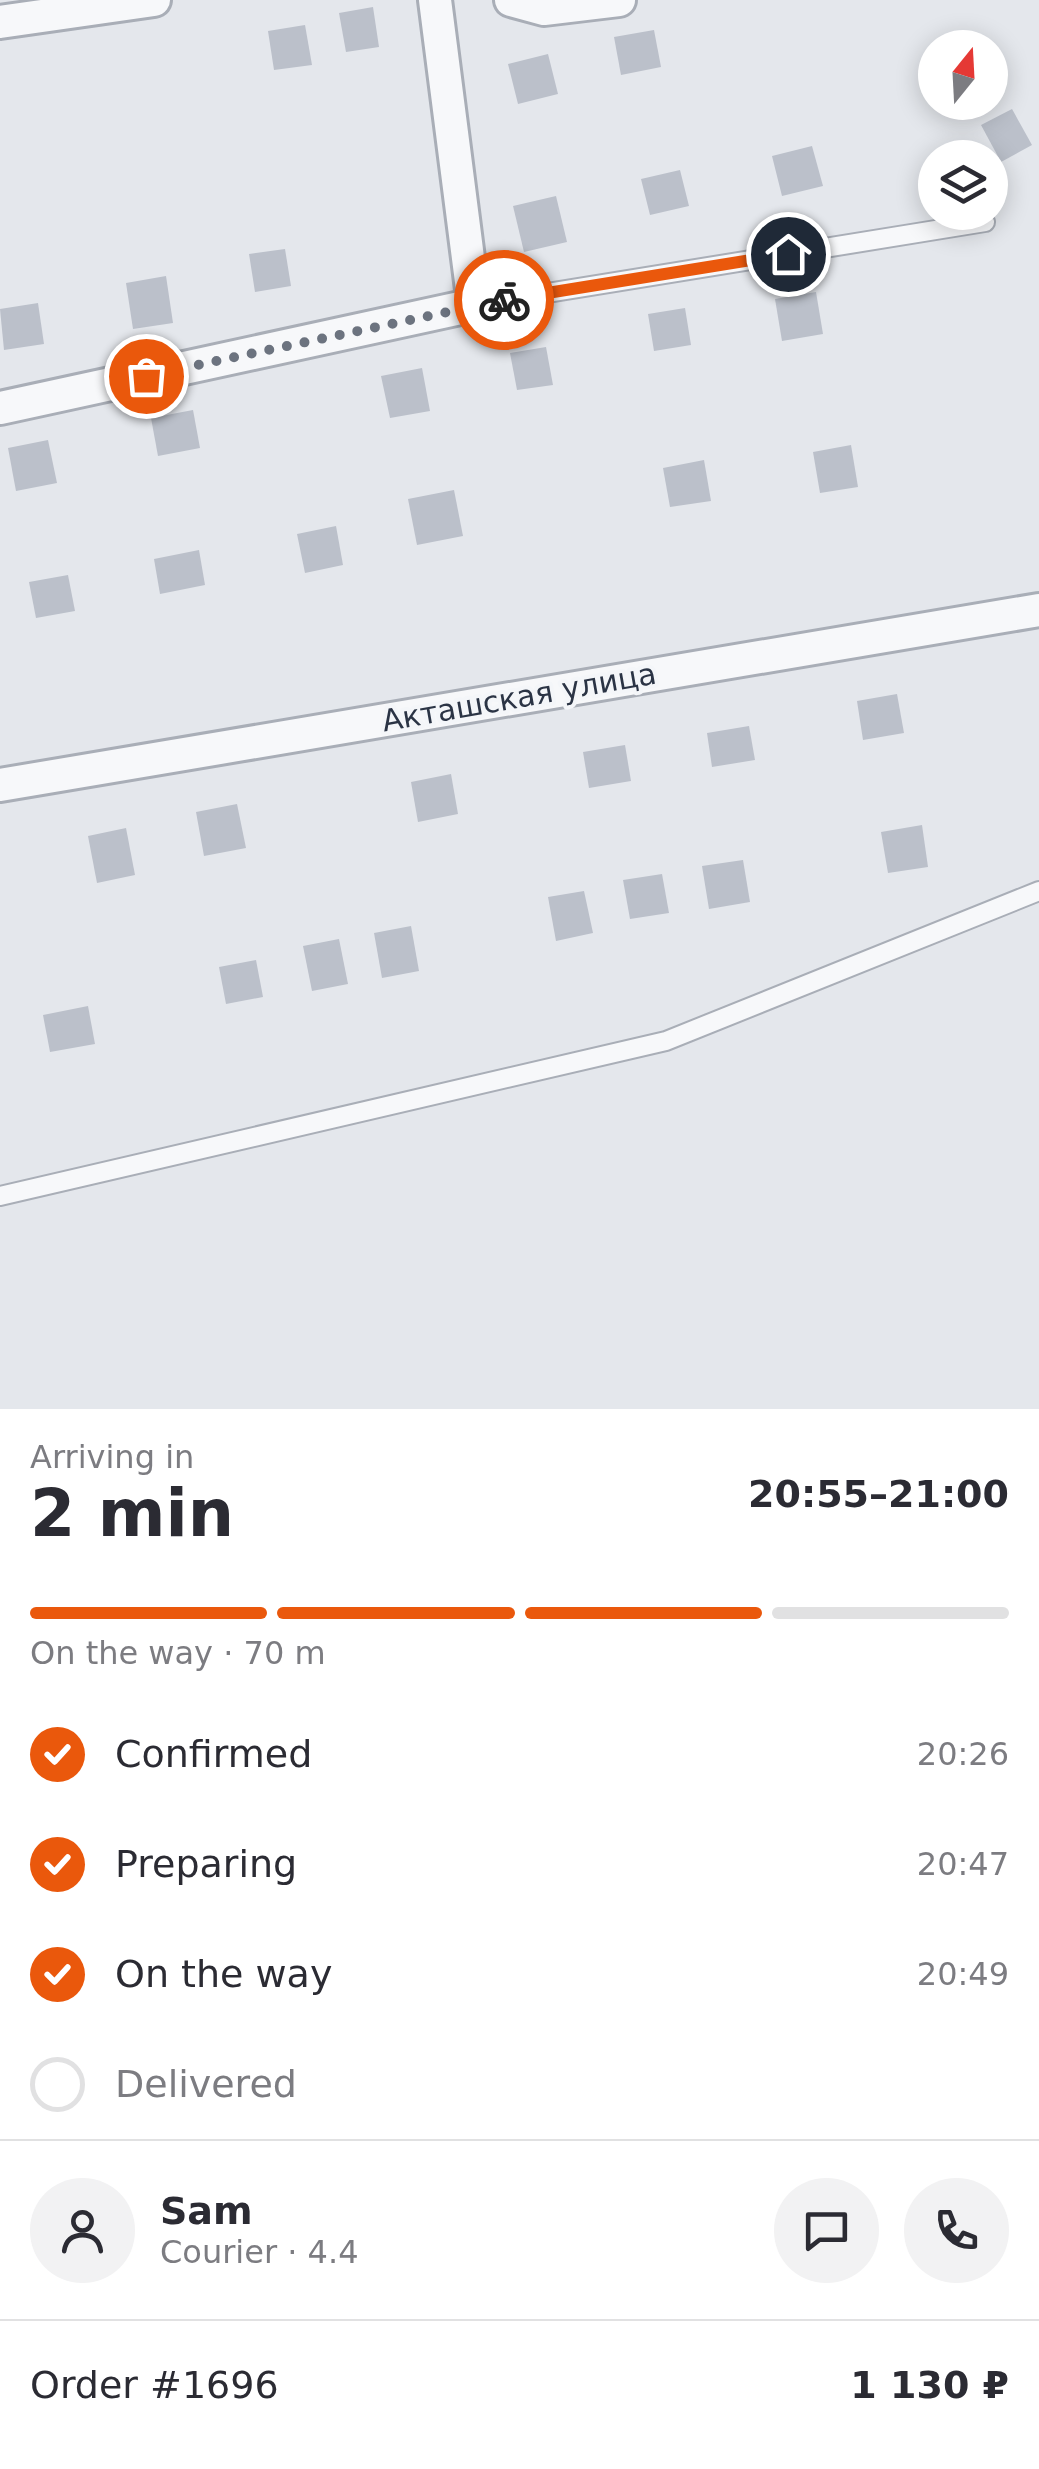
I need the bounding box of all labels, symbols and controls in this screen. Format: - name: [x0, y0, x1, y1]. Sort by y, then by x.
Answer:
- north arrow: [918, 30, 1008, 120]
- map controls: [918, 30, 1008, 230]
- button: layers: [918, 140, 1008, 230]
- pin: [746, 212, 831, 297]
- icon: home: [761, 227, 816, 282]
- courier: [454, 250, 554, 350]
- icon: bike: [477, 273, 532, 328]
- pin: [104, 334, 189, 419]
- icon: bag: [119, 349, 174, 404]
- street label: Акташская улица: [379, 656, 659, 738]
- text: Arriving in: [30, 1438, 194, 1476]
- text: 20:55–21:00: [748, 1472, 1009, 1516]
- text: 2 min: [30, 1476, 234, 1551]
- text: On the way · 70 m: [30, 1634, 326, 1672]
- icon: check: [30, 1727, 85, 1782]
- text: Confirmed: [115, 1732, 312, 1776]
- text: 20:26: [917, 1735, 1009, 1773]
- icon: check: [30, 1837, 85, 1892]
- text: Preparing: [115, 1842, 297, 1886]
- text: 20:47: [917, 1845, 1009, 1883]
- icon: check: [30, 1947, 85, 2002]
- text: On the way: [115, 1952, 332, 1996]
- text: 20:49: [917, 1955, 1009, 1993]
- text: Delivered: [115, 2062, 297, 2106]
- button: person: [30, 2178, 135, 2283]
- button: chat: [774, 2178, 879, 2283]
- button: phone: [904, 2178, 1009, 2283]
- text: Sam: [160, 2189, 253, 2233]
- text: Courier · 4.4: [160, 2233, 359, 2271]
- text: Order #1696: [30, 2363, 279, 2407]
- text: 1 130 ₽: [850, 2363, 1009, 2407]

